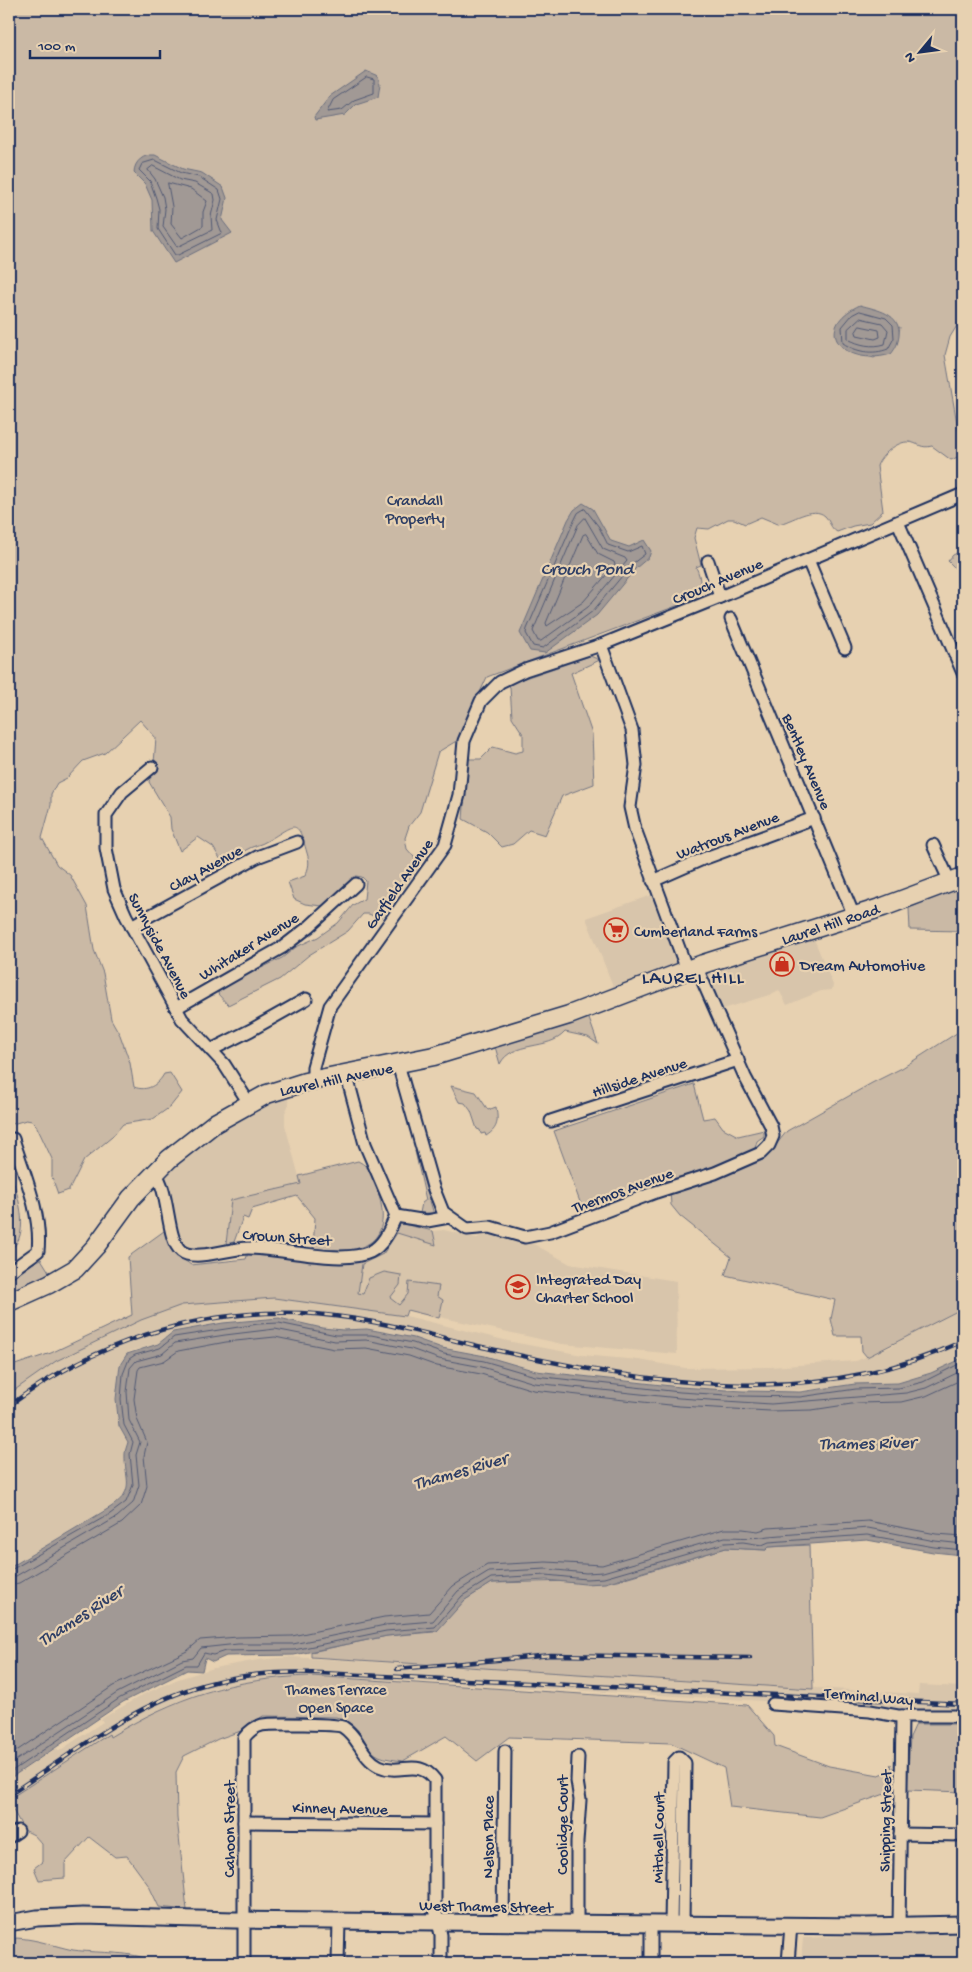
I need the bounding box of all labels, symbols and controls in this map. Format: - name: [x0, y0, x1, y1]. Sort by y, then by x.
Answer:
- scale bar: [30, 28, 160, 60]
- north arrow: [894, 28, 944, 78]
- text: 100 m: [37, 38, 76, 56]
- text: N: [901, 49, 920, 65]
- park label: Crandall Property: [385, 493, 445, 530]
- street label: Crouch Avenue: [670, 555, 767, 611]
- water label: Crouch Pond: [541, 560, 636, 581]
- street label: Bentley Avenue: [776, 711, 834, 814]
- street label: Watrous Avenue: [674, 809, 783, 866]
- street label: Garfield Avenue: [363, 836, 439, 934]
- street label: Clay Avenue: [167, 842, 247, 898]
- street label: Sunnyside Avenue: [122, 891, 194, 1003]
- street label: Laurel Hill Road: [780, 901, 884, 951]
- street label: Whitaker Avenue: [196, 909, 304, 986]
- supermarket icon: Cumberland Farms: [603, 917, 629, 943]
- place label: Cumberland Farms: [634, 924, 758, 943]
- shop icon: Dream Automotive: [769, 951, 795, 977]
- place label: Dream Automotive: [799, 958, 926, 977]
- district label: LAUREL HILL: [642, 968, 744, 991]
- street label: Hillside Avenue: [590, 1055, 691, 1104]
- street label: Laurel Hill Avenue: [278, 1060, 396, 1103]
- street label: Thermos Avenue: [569, 1165, 677, 1220]
- street label: Crown Street: [242, 1227, 333, 1252]
- place label: Integrated Day Charter School: [536, 1272, 641, 1309]
- school or university icon: Integrated Day Charter School: [505, 1274, 531, 1300]
- water label: Thames River: [819, 1433, 919, 1456]
- water label: Thames River: [411, 1448, 513, 1496]
- water label: Thames River: [35, 1580, 131, 1652]
- park label: Thames Terrace Open Space: [284, 1682, 387, 1719]
- street label: Terminal Way: [823, 1685, 914, 1712]
- street label: Shipping Street: [877, 1769, 898, 1872]
- street label: Coolidge Court: [555, 1774, 574, 1875]
- street label: Cahoon Street: [222, 1779, 241, 1877]
- street label: Mitchell Court: [650, 1791, 671, 1884]
- street label: Nelson Place: [481, 1795, 500, 1878]
- street label: Kinney Avenue: [292, 1800, 389, 1821]
- street label: West Thames Street: [419, 1898, 554, 1919]

